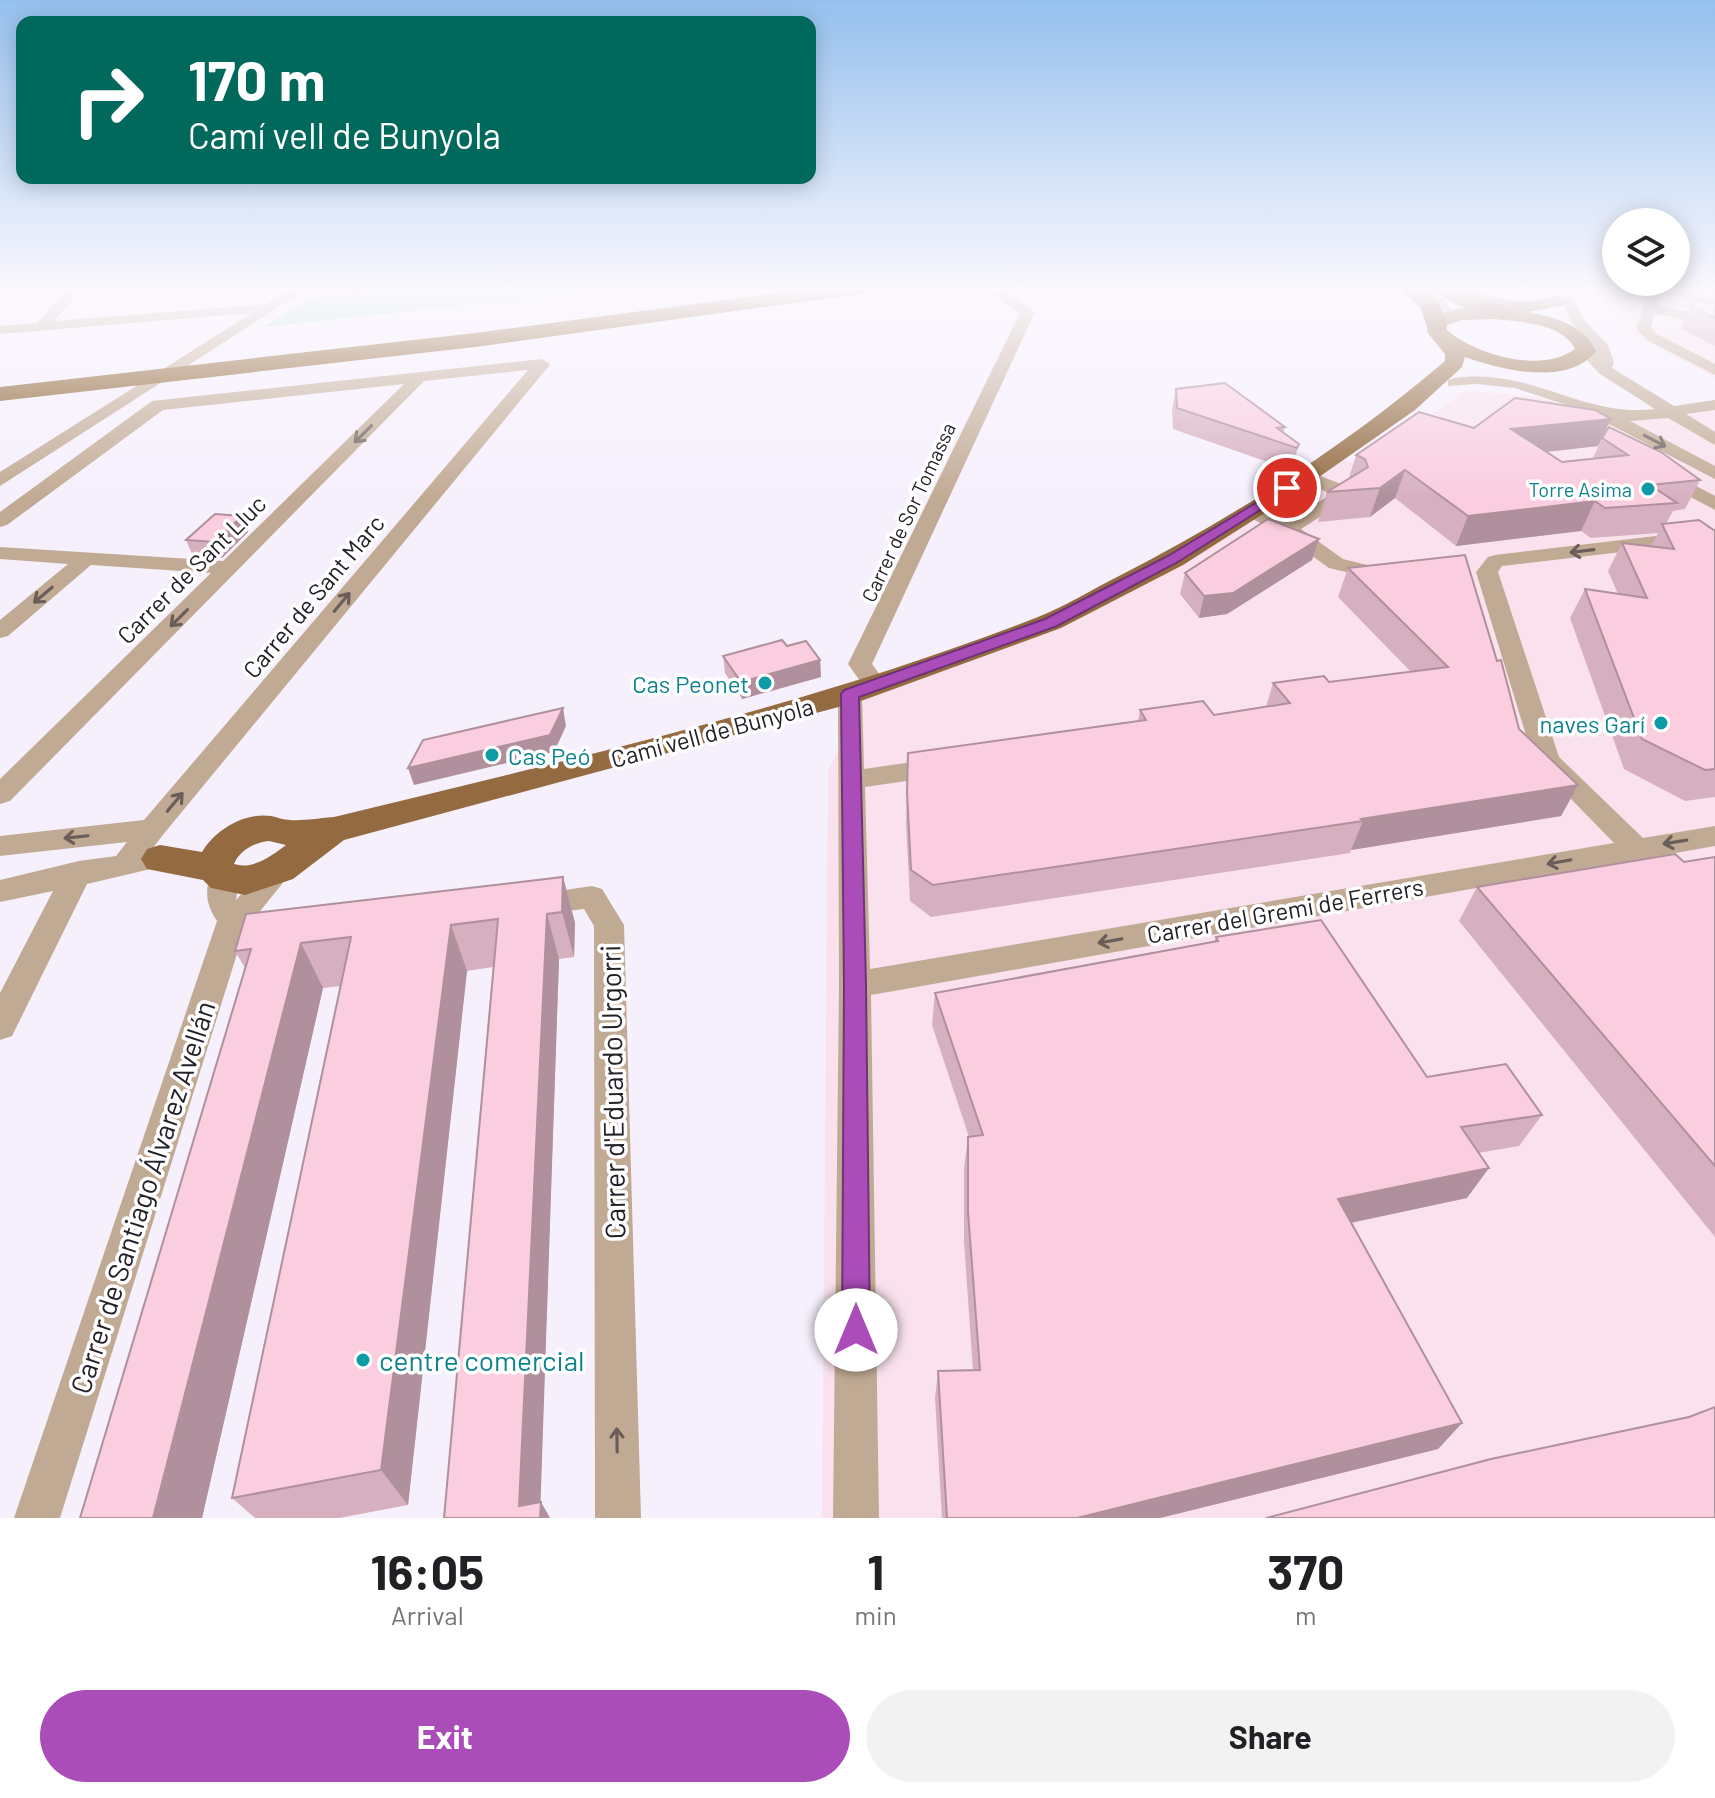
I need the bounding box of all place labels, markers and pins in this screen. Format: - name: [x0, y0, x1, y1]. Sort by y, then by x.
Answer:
- pin: [1253, 454, 1321, 522]
- place label: Torre Asima: [1528, 477, 1632, 501]
- marker: Torre Asima: [1639, 480, 1657, 498]
- place label: Cas Peonet: [632, 669, 749, 698]
- marker: Cas Peonet: [756, 674, 774, 692]
- place label: naves Garí: [1539, 709, 1645, 738]
- marker: naves Garí: [1652, 714, 1670, 732]
- place label: Cas Peó: [508, 741, 590, 770]
- marker: Cas Peó: [483, 746, 501, 764]
- place label: centre comercial: [379, 1343, 584, 1377]
- marker: centre comercial: [354, 1351, 372, 1369]

